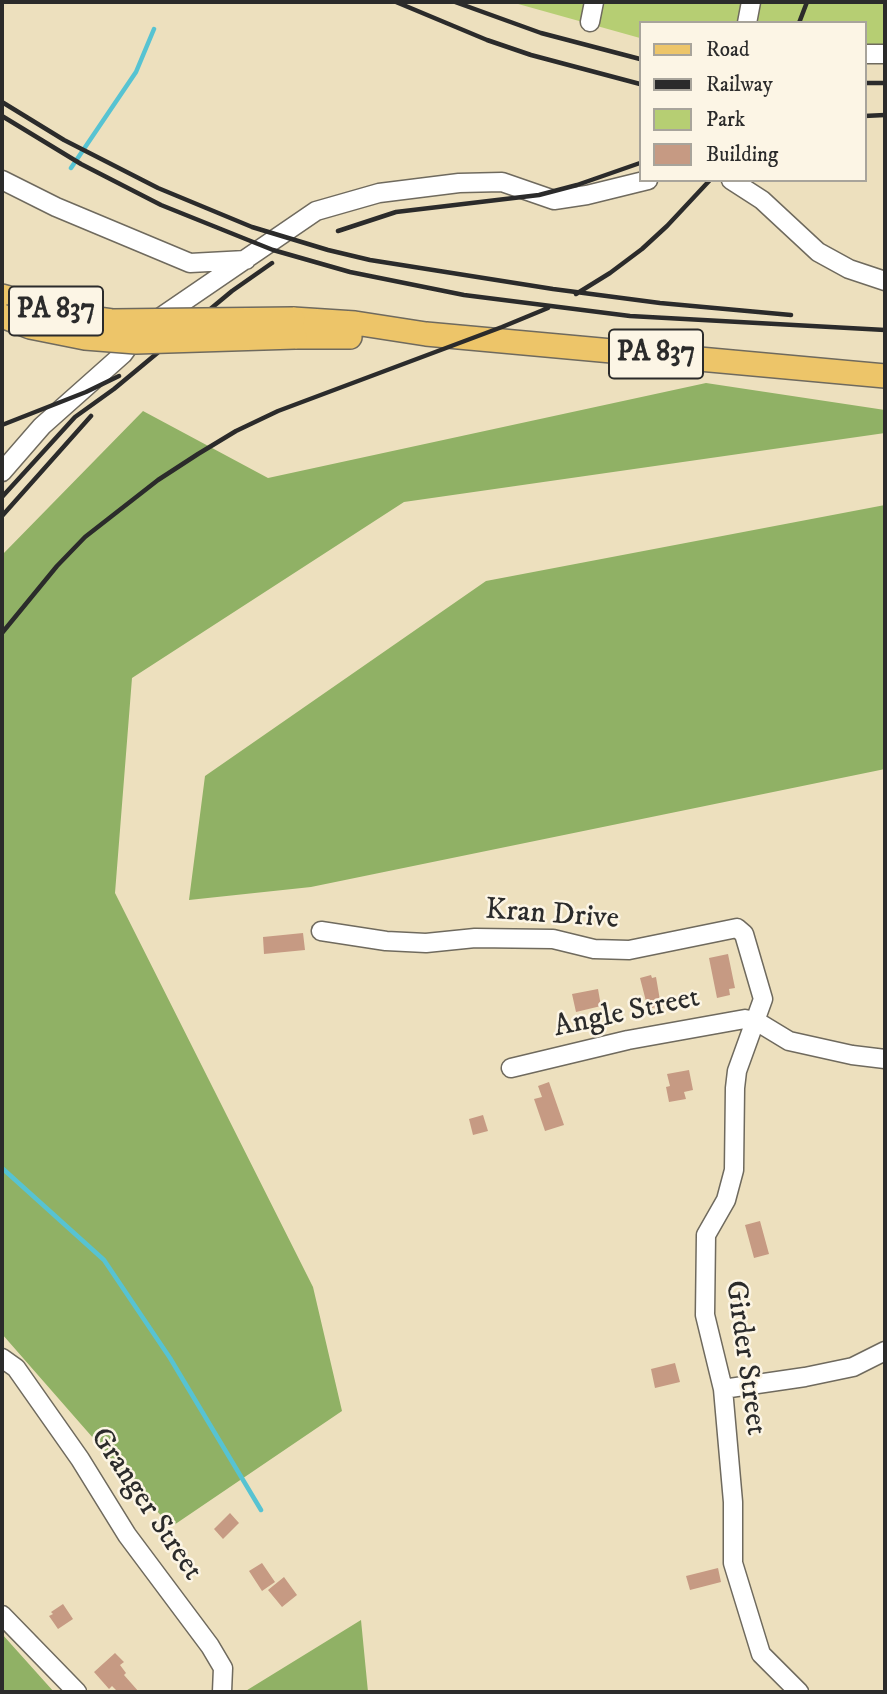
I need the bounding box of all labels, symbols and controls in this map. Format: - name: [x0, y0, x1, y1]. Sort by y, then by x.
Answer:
- legend: [638, 21, 866, 182]
- text: Road: [706, 37, 750, 63]
- text: Railway: [706, 72, 773, 98]
- text: Park: [706, 107, 745, 133]
- text: Building: [706, 142, 778, 168]
- road number: PA 837: [9, 286, 103, 336]
- road number: PA 837: [609, 330, 703, 378]
- street label: Kran Drive: [484, 893, 620, 939]
- street label: Angle Street: [551, 981, 703, 1047]
- street label: Girder Street: [715, 1278, 773, 1438]
- street label: Granger Street: [81, 1422, 209, 1588]

